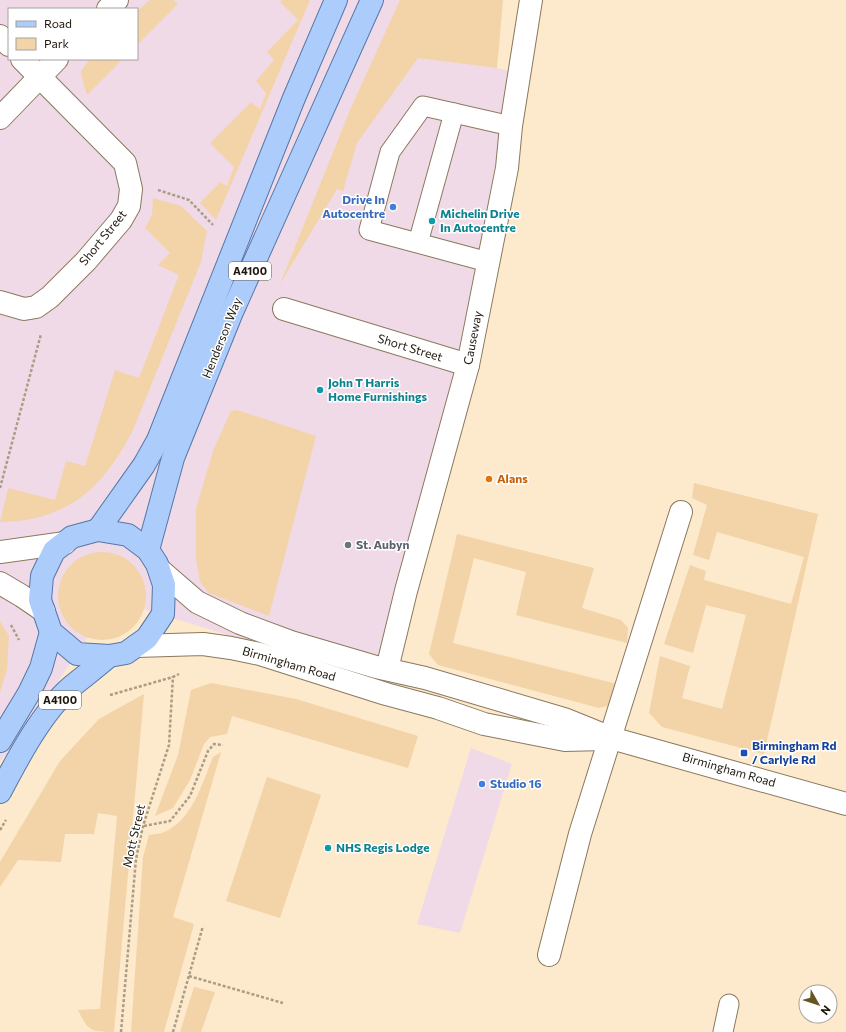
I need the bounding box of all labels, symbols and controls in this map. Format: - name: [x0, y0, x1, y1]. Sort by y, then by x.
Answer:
- legend: [8, 8, 138, 60]
- text: Road: [44, 16, 72, 30]
- text: Park: [44, 36, 70, 50]
- place label: Drive In Autocentre: [322, 192, 385, 220]
- marker: Drive In Autocentre: [388, 202, 398, 212]
- place label: Michelin Drive In Autocentre: [440, 206, 520, 234]
- street label: Short Street: [76, 207, 129, 268]
- marker: Michelin Drive In Autocentre: [427, 216, 437, 226]
- road number: A4100: [229, 262, 271, 280]
- street label: Henderson Way: [199, 295, 244, 380]
- street label: Causeway: [460, 310, 484, 366]
- street label: Short Street: [376, 331, 444, 364]
- place label: John T Harris Home Furnishings: [328, 375, 428, 403]
- marker: John T Harris Home Furnishings: [315, 385, 325, 395]
- place label: Alans: [497, 471, 528, 485]
- marker: Alans: [484, 474, 494, 484]
- place label: St. Aubyn: [356, 537, 409, 551]
- marker: St. Aubyn: [343, 540, 353, 550]
- street label: Birmingham Road: [241, 643, 338, 683]
- road number: A4100: [39, 691, 81, 709]
- place label: Birmingham Rd / Carlyle Rd: [752, 738, 837, 766]
- marker: Birmingham Rd / Carlyle Rd: [739, 748, 749, 758]
- street label: Birmingham Road: [681, 749, 778, 789]
- place label: Studio 16: [490, 776, 542, 790]
- marker: Studio 16: [477, 779, 487, 789]
- street label: Mott Street: [119, 803, 147, 869]
- place label: NHS Regis Lodge: [336, 840, 429, 854]
- marker: NHS Regis Lodge: [323, 843, 333, 853]
- north arrow: [798, 984, 838, 1024]
- text: N: [819, 1003, 834, 1018]

